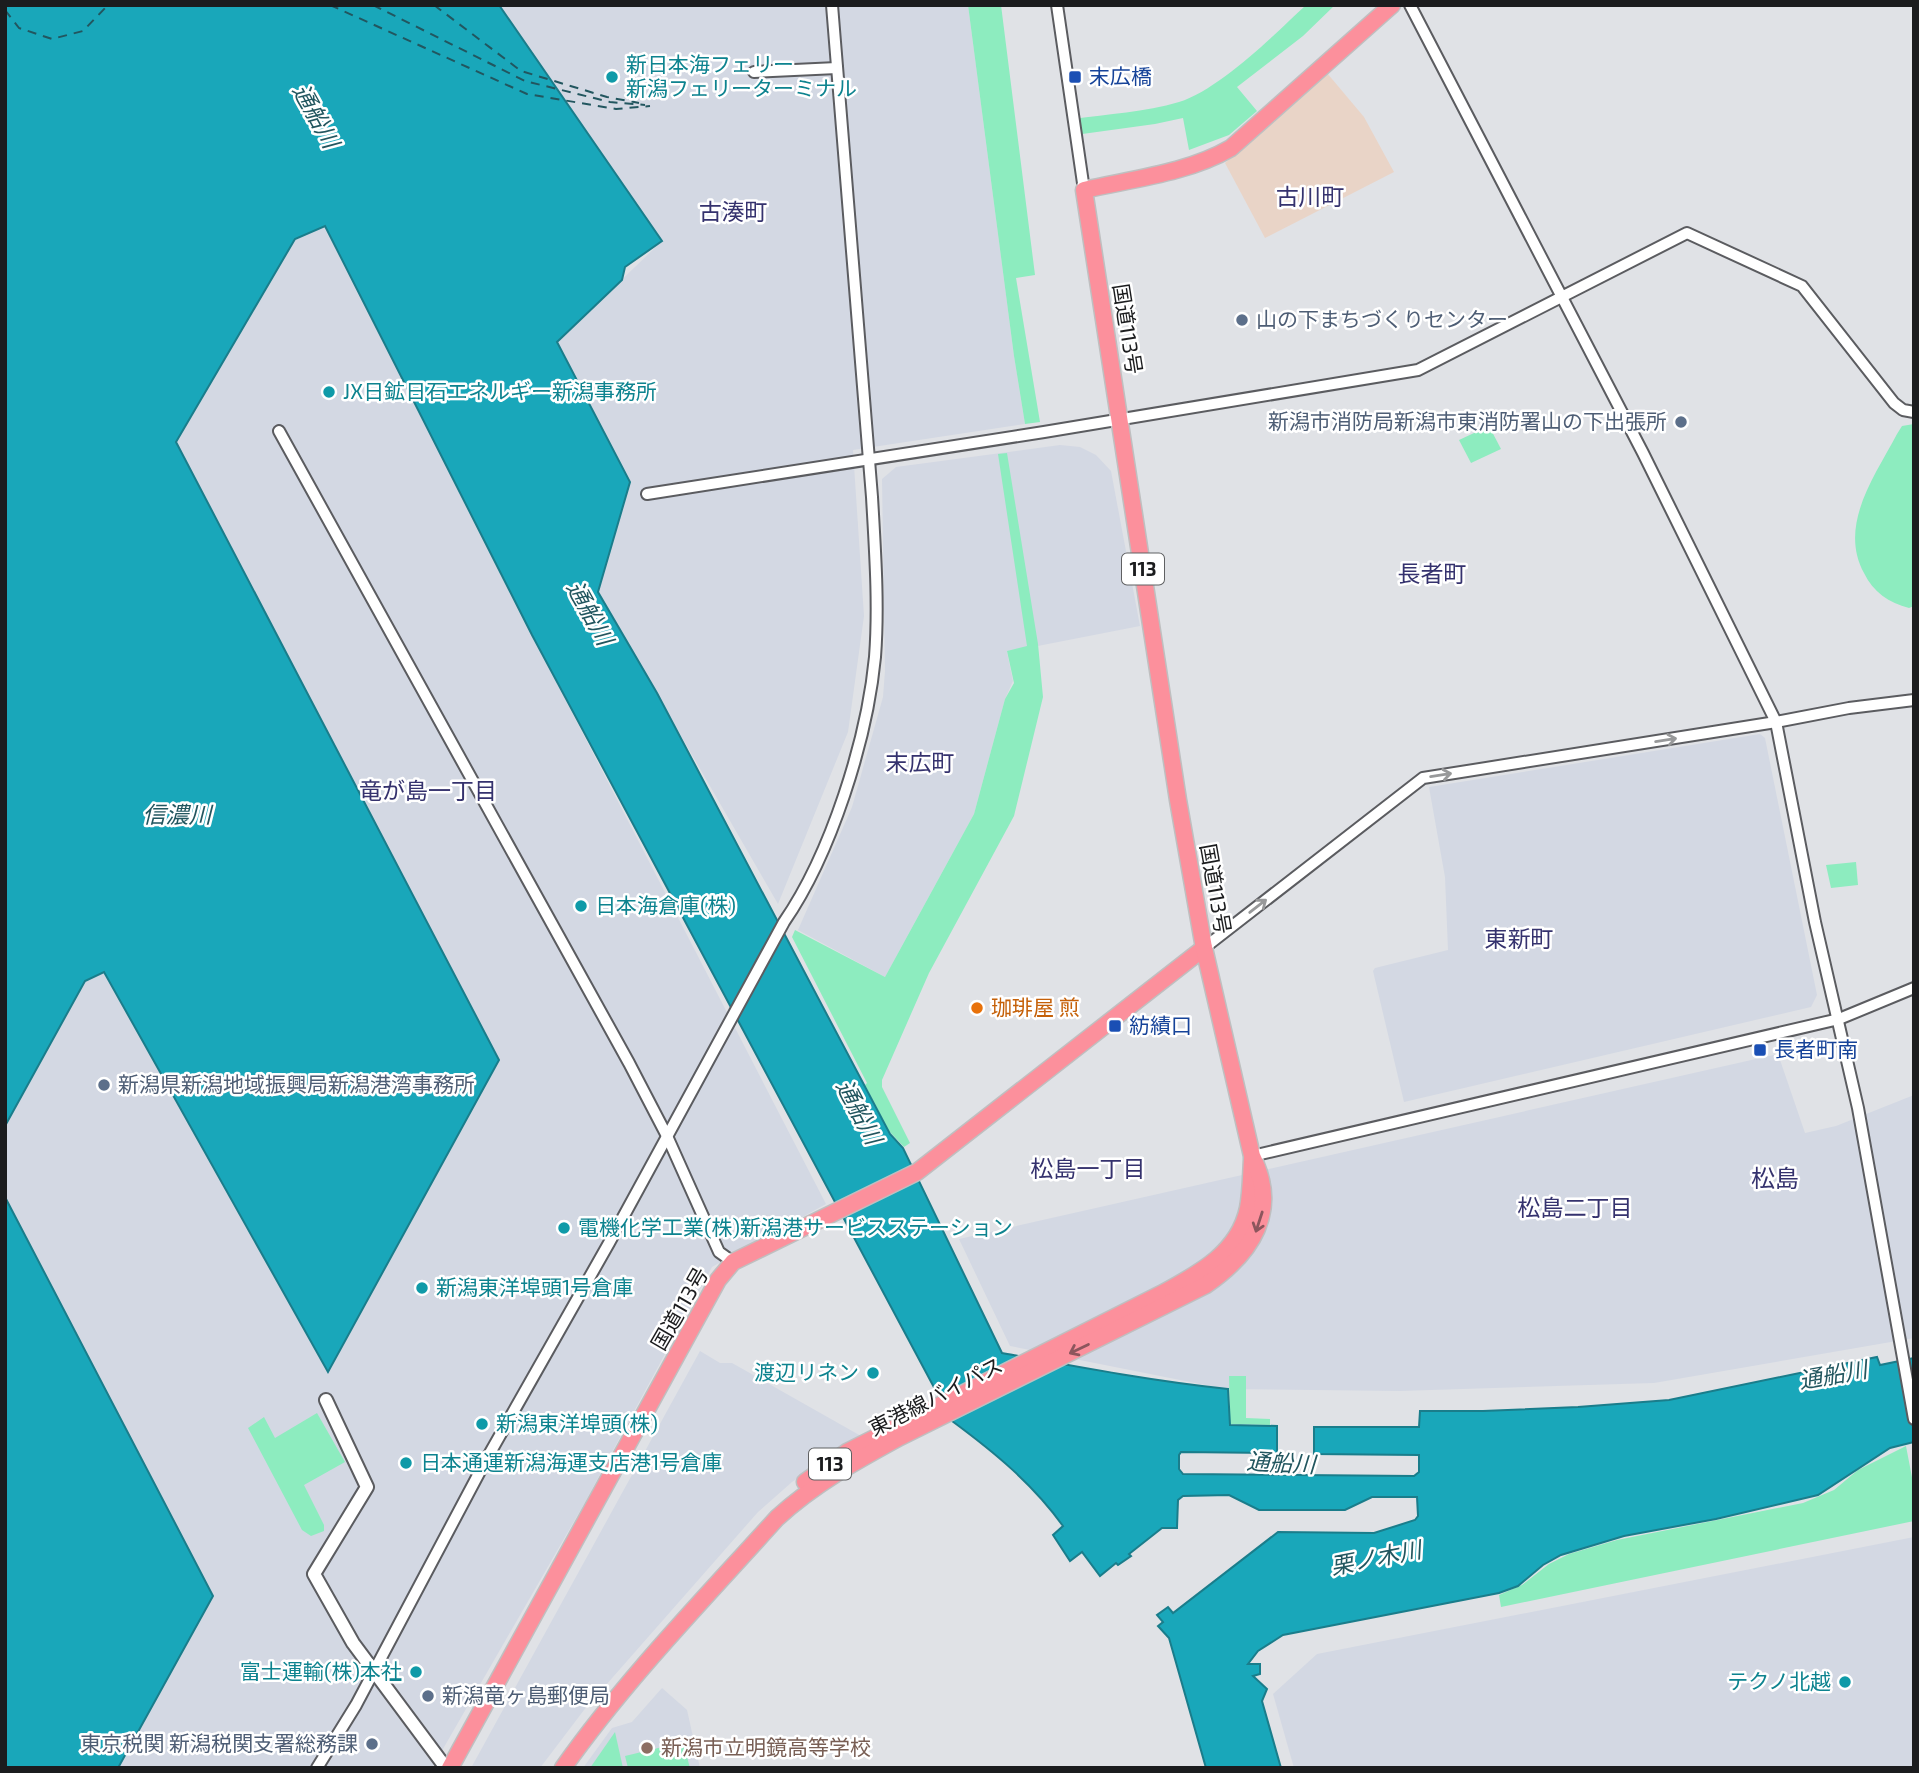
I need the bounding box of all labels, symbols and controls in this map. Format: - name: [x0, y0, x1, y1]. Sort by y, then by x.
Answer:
- place label: 新日本海フェリー 新潟フェリーターミナル: [626, 51, 857, 100]
- place label: 末広橋: [1089, 63, 1152, 88]
- marker: 新日本海フェリー 新潟フェリーターミナル: [604, 69, 620, 85]
- marker: 末広橋: [1067, 69, 1083, 85]
- water label: 通船川: [288, 79, 347, 155]
- district label: 古川町: [1276, 182, 1345, 210]
- district label: 古湊町: [699, 197, 768, 225]
- street label: 国道113号: [1109, 282, 1148, 376]
- place label: 山の下まちづくりセンター: [1256, 306, 1508, 331]
- marker: 山の下まちづくりセンター: [1234, 312, 1250, 328]
- place label: JX日鉱日石エネルギー新潟事務所: [343, 378, 657, 403]
- marker: JX日鉱日石エネルギー新潟事務所: [321, 384, 337, 400]
- place label: 新潟市消防局新潟市東消防署山の下出張所: [1268, 408, 1667, 433]
- marker: 新潟市消防局新潟市東消防署山の下出張所: [1673, 414, 1689, 430]
- road number: 113: [1122, 554, 1164, 584]
- district label: 長者町: [1398, 559, 1467, 587]
- water label: 通船川: [562, 576, 621, 652]
- one-way arrow: [1654, 733, 1677, 746]
- district label: 末広町: [886, 748, 955, 776]
- one-way arrow: [1429, 768, 1452, 781]
- district label: 竜が島一丁目: [359, 776, 497, 804]
- water label: 信濃川: [143, 800, 215, 828]
- street label: 国道113号: [1196, 842, 1237, 936]
- place label: 日本海倉庫(株): [595, 892, 736, 917]
- marker: 日本海倉庫(株): [573, 898, 589, 914]
- one-way arrow: [1249, 899, 1267, 914]
- district label: 東新町: [1485, 924, 1554, 952]
- place label: 珈琲屋 煎: [991, 994, 1080, 1019]
- marker: 珈琲屋 煎: [969, 1000, 985, 1016]
- place label: 紡績口: [1129, 1012, 1192, 1037]
- marker: 紡績口: [1107, 1018, 1123, 1034]
- place label: 長者町南: [1774, 1036, 1858, 1061]
- marker: 長者町南: [1752, 1042, 1768, 1058]
- place label: 新潟県新潟地域振興局新潟港湾事務所: [118, 1071, 475, 1096]
- water label: 通船川: [831, 1074, 890, 1151]
- marker: 新潟県新潟地域振興局新潟港湾事務所: [96, 1077, 112, 1093]
- district label: 松島一丁目: [1031, 1154, 1146, 1182]
- district label: 松島: [1751, 1163, 1799, 1192]
- district label: 松島二丁目: [1518, 1193, 1633, 1221]
- one-way arrow: [1252, 1210, 1264, 1232]
- place label: 電機化学工業(株)新潟港サービスステーション: [578, 1214, 1013, 1239]
- marker: 電機化学工業(株)新潟港サービスステーション: [556, 1220, 572, 1236]
- street label: 国道113号: [645, 1262, 712, 1354]
- place label: 新潟東洋埠頭1号倉庫: [436, 1274, 633, 1299]
- marker: 新潟東洋埠頭1号倉庫: [414, 1280, 430, 1296]
- one-way arrow: [1069, 1343, 1090, 1356]
- street label: 東港線バイパス: [864, 1351, 1006, 1440]
- water label: 通船川: [1796, 1354, 1872, 1394]
- place label: 渡辺リネン: [754, 1359, 859, 1384]
- marker: 渡辺リネン: [865, 1365, 881, 1381]
- place label: 新潟東洋埠頭(株): [496, 1410, 658, 1435]
- marker: 新潟東洋埠頭(株): [474, 1416, 490, 1432]
- water label: 通船川: [1246, 1446, 1319, 1478]
- road number: 113: [809, 1448, 851, 1480]
- place label: 日本通運新潟海運支店港1号倉庫: [420, 1449, 722, 1474]
- marker: 日本通運新潟海運支店港1号倉庫: [398, 1455, 414, 1471]
- water label: 栗ノ木川: [1328, 1534, 1427, 1580]
- place label: 富士運輸(株)本社: [240, 1658, 402, 1683]
- marker: 富士運輸(株)本社: [408, 1664, 424, 1680]
- place label: テクノ北越: [1727, 1668, 1831, 1693]
- marker: テクノ北越: [1837, 1674, 1853, 1690]
- place label: 新潟竜ヶ島郵便局: [442, 1682, 610, 1707]
- marker: 新潟竜ヶ島郵便局: [420, 1688, 436, 1704]
- place label: 東京税関 新潟税関支署総務課: [80, 1730, 358, 1755]
- place label: 新潟市立明鏡高等学校: [661, 1734, 871, 1759]
- marker: 東京税関 新潟税関支署総務課: [364, 1736, 380, 1752]
- marker: 新潟市立明鏡高等学校: [639, 1740, 655, 1756]

